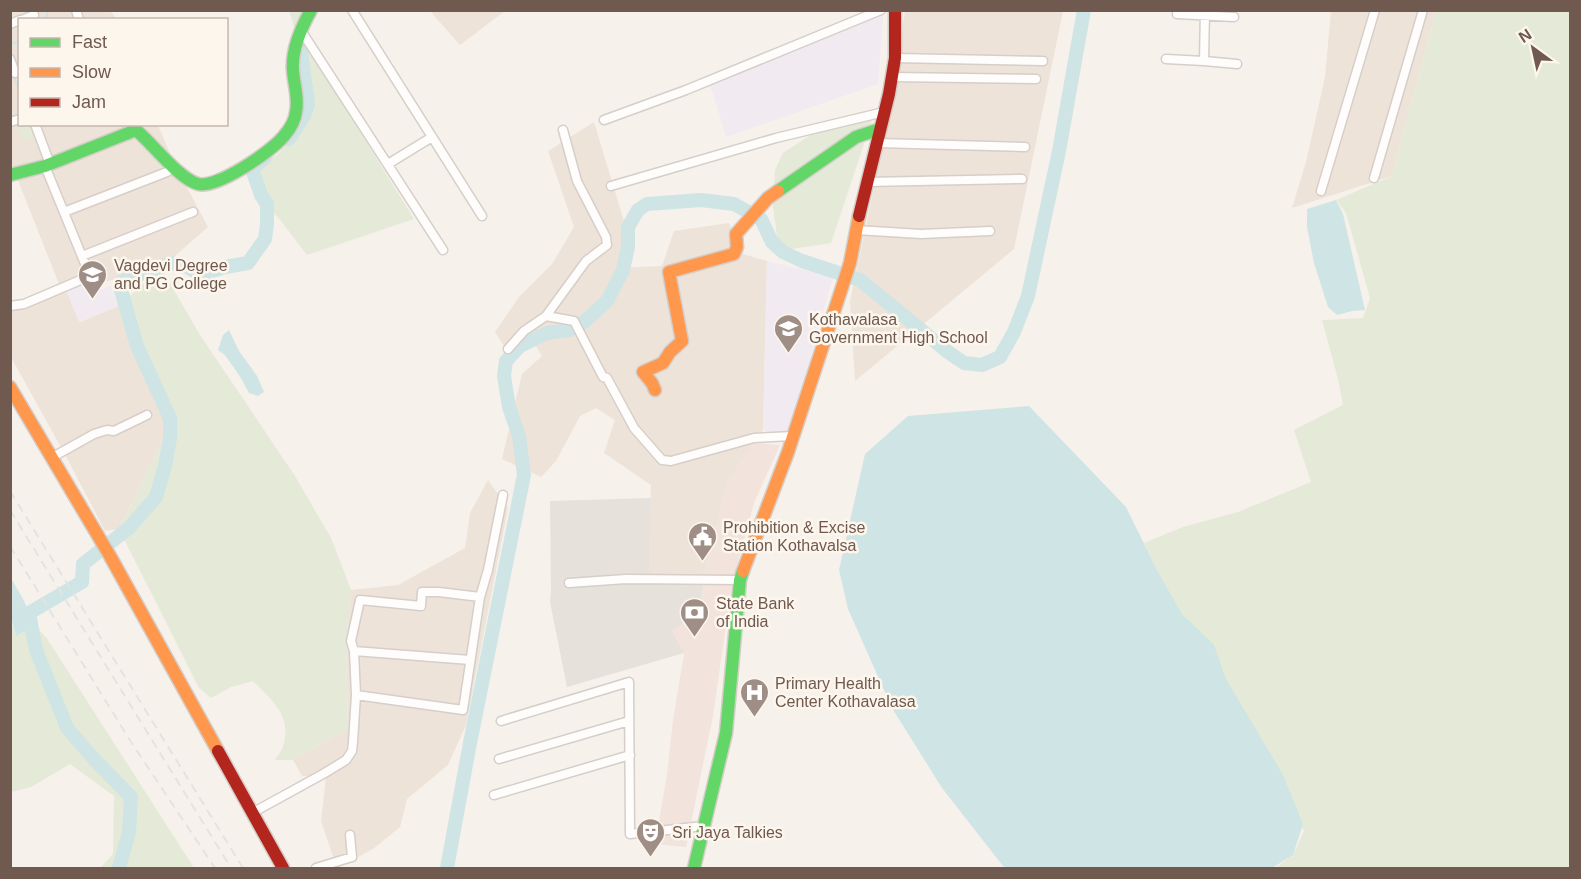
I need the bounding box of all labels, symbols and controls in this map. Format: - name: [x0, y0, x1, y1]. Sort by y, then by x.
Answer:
- legend: [18, 18, 228, 126]
- north arrow: [1503, 18, 1563, 78]
- text: N: [1516, 26, 1535, 46]
- text: Fast: [72, 32, 107, 52]
- text: Slow: [72, 62, 112, 82]
- text: Jam: [72, 92, 106, 112]
- place label: Vagdevi Degree and PG College: [114, 257, 228, 292]
- school or university icon: Vagdevi Degree and PG College: [77, 258, 109, 300]
- place label: Kothavalasa Government High School: [809, 311, 988, 346]
- school or university icon: Kothavalasa Government High School: [772, 312, 804, 354]
- place label: Prohibition & Excise Station Kothavalsa: [723, 519, 865, 554]
- public building icon: Prohibition & Excise Station Kothavalsa: [686, 520, 718, 562]
- place label: State Bank of India: [716, 595, 795, 630]
- bank icon: State Bank of India: [679, 596, 711, 638]
- place label: Primary Health Center Kothavalasa: [775, 675, 916, 710]
- hospital icon: Primary Health Center Kothavalasa: [738, 676, 770, 718]
- theatre icon: Sri Jaya Talkies: [635, 816, 667, 858]
- place label: Sri Jaya Talkies: [672, 824, 783, 841]

